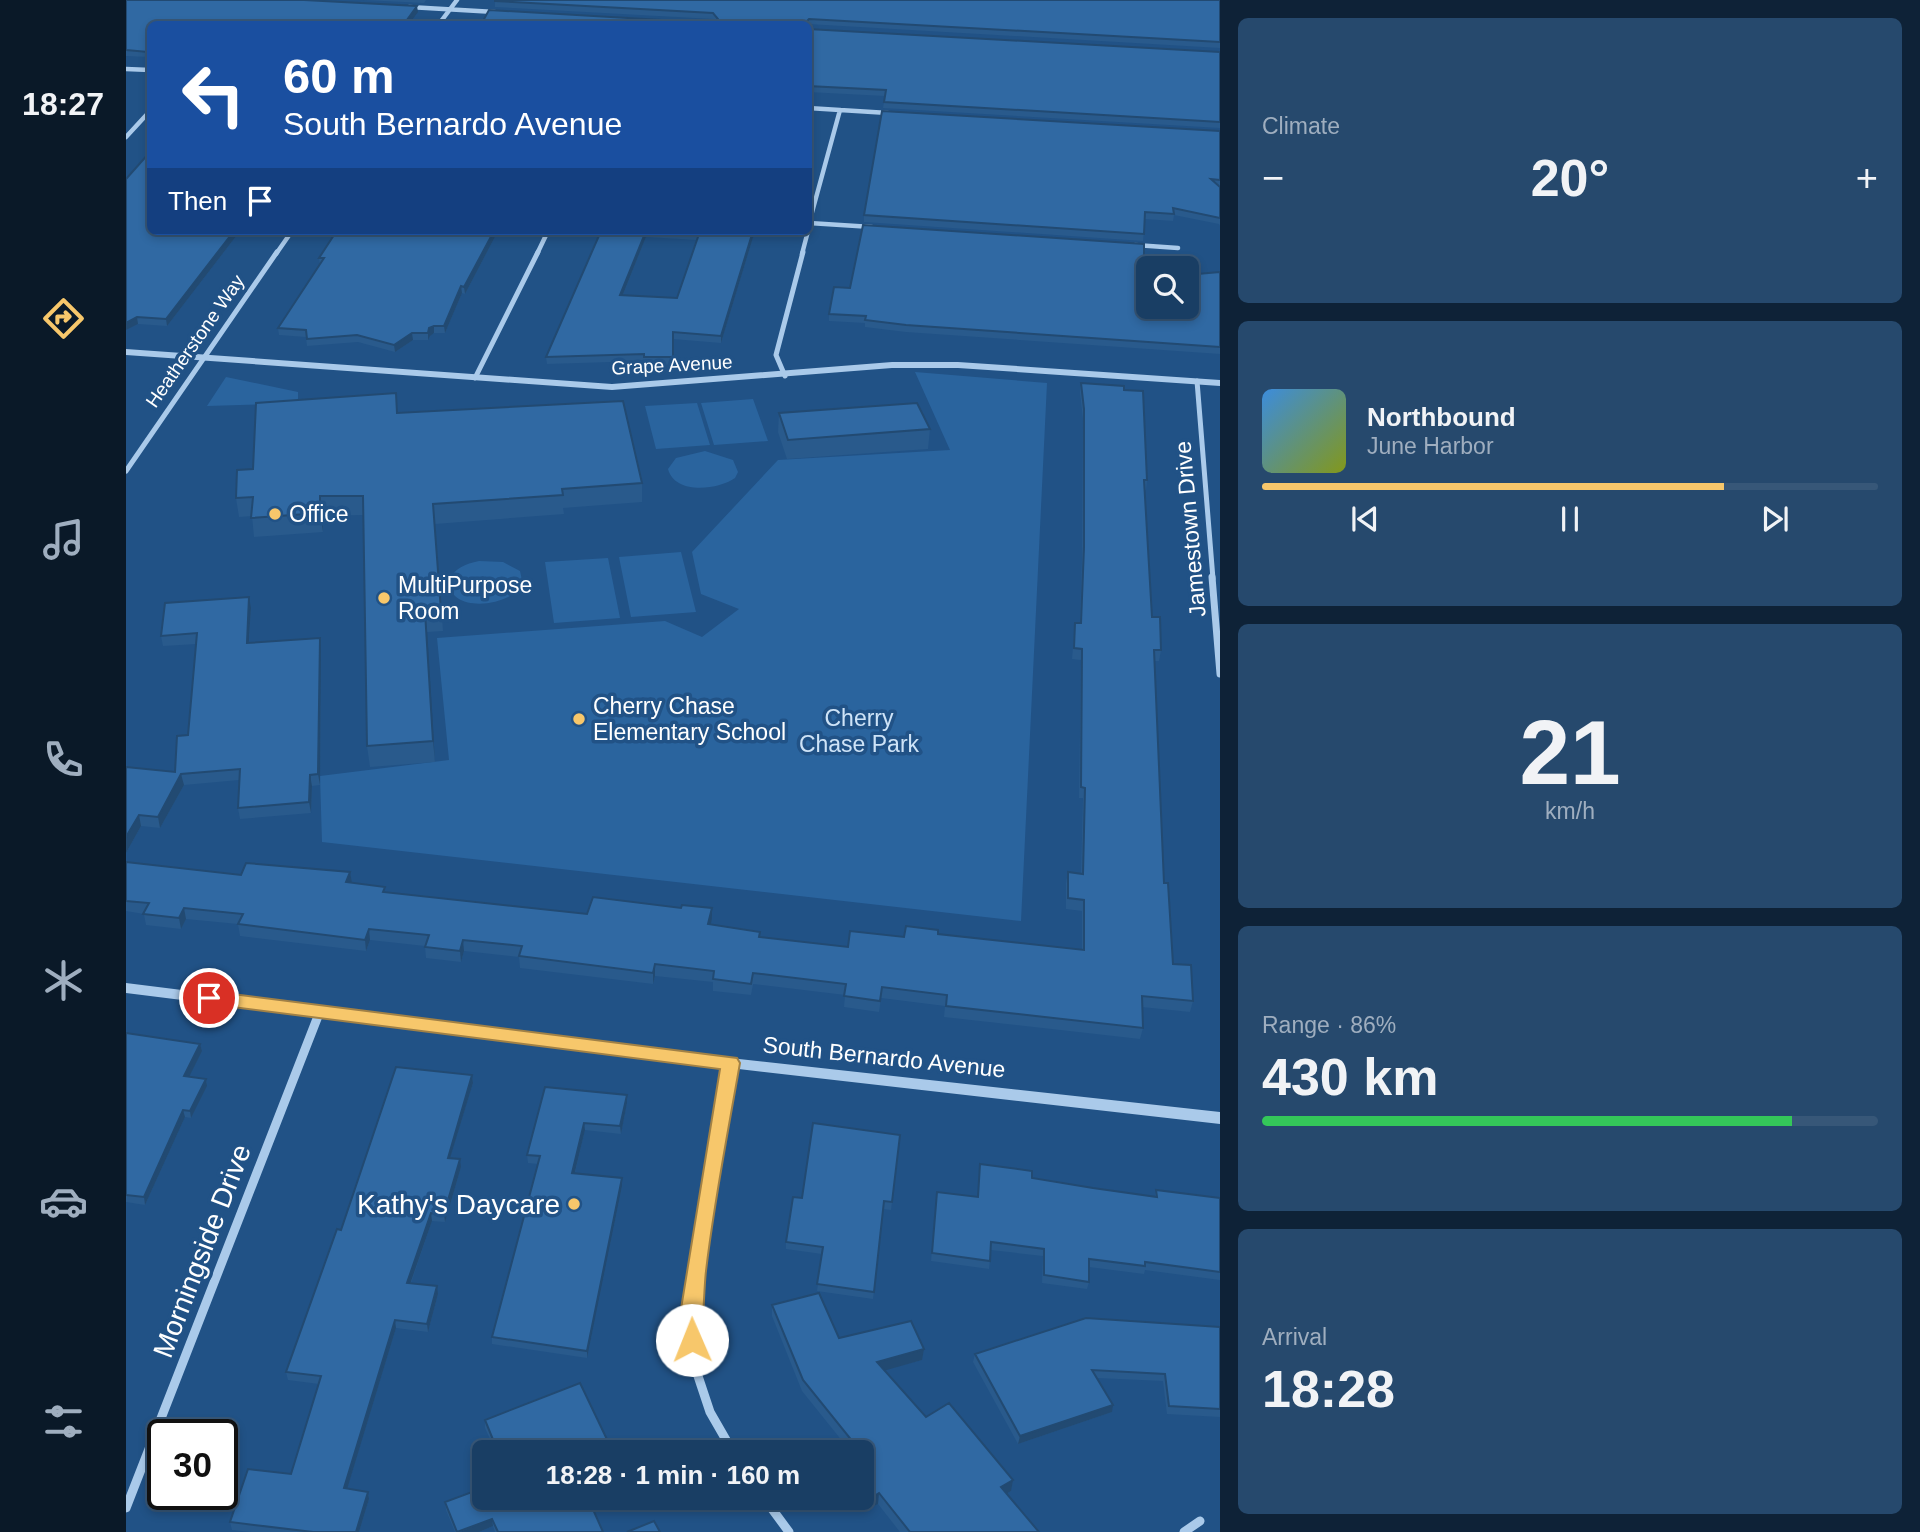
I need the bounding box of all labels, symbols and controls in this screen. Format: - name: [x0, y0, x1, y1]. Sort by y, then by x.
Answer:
- icon: left: [168, 49, 259, 140]
- text: 60 m: [283, 49, 395, 103]
- text: 18:27: [22, 86, 104, 122]
- text: South Bernardo Avenue: [283, 106, 622, 142]
- text: Climate: [1262, 113, 1340, 139]
- text: 20°: [1531, 149, 1609, 207]
- text: −: [1262, 157, 1284, 199]
- text: +: [1856, 157, 1878, 199]
- icon: arrive: [241, 182, 279, 220]
- text: Then: [168, 186, 227, 216]
- map controls: [1136, 256, 1199, 319]
- button: search: [1136, 256, 1199, 319]
- street label: Heatherstone Way: [141, 270, 249, 411]
- icon: directions: [39, 294, 88, 343]
- street label: Grape Avenue: [611, 351, 733, 379]
- text: Northbound: [1367, 402, 1516, 432]
- text: June Harbor: [1367, 433, 1494, 459]
- street label: Jamestown Drive: [1169, 440, 1211, 618]
- icon: previous: [1346, 500, 1384, 538]
- icon: pause: [1551, 500, 1589, 538]
- icon: next: [1756, 500, 1794, 538]
- place label: Office: [289, 501, 349, 527]
- marker: Office: [267, 506, 283, 522]
- icon: music: [39, 515, 88, 564]
- place label: MultiPurpose Room: [398, 572, 532, 624]
- marker: MultiPurpose Room: [376, 590, 392, 606]
- place label: Cherry Chase Elementary School: [593, 693, 786, 745]
- text: 21: [1519, 702, 1621, 803]
- park label: Cherry Chase Park: [799, 705, 920, 757]
- marker: Cherry Chase Elementary School: [571, 711, 587, 727]
- icon: phone: [39, 735, 88, 784]
- text: km/h: [1545, 798, 1595, 824]
- icon: climate: [39, 956, 88, 1005]
- pin: [179, 968, 239, 1028]
- icon: arrive: [190, 979, 228, 1017]
- text: Range · 86%: [1262, 1012, 1396, 1038]
- street label: South Bernardo Avenue: [761, 1031, 1007, 1083]
- text: 430 km: [1262, 1048, 1438, 1106]
- street label: Morningside Drive: [147, 1140, 257, 1362]
- icon: car: [39, 1177, 88, 1226]
- place label: Kathy's Daycare: [357, 1189, 560, 1220]
- marker: Kathy's Daycare: [566, 1196, 582, 1212]
- position arrow: [655, 1303, 729, 1377]
- text: Arrival: [1262, 1324, 1327, 1350]
- text: 18:28: [1262, 1360, 1395, 1418]
- icon: filters: [39, 1397, 88, 1446]
- speed limit sign: 30: [147, 1419, 238, 1510]
- text: 18:28 · 1 min · 160 m: [546, 1460, 800, 1490]

